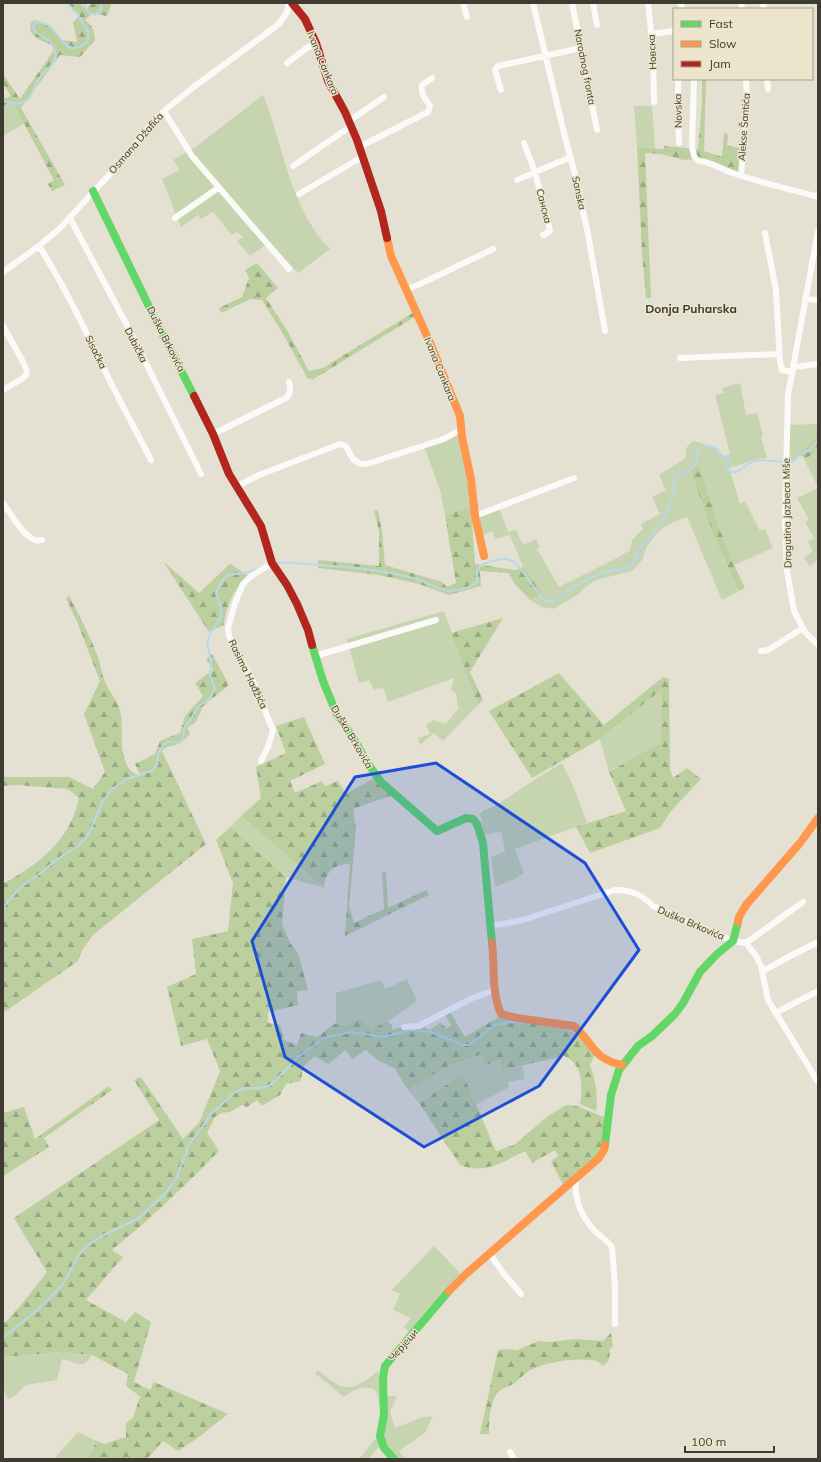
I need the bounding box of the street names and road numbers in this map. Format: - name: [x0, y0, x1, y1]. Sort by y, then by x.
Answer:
- street label: Narodnog fronta: [571, 28, 599, 106]
- street label: Ivana Cankara: [304, 29, 342, 97]
- street label: Новска: [645, 34, 659, 70]
- street label: Alekse Šantića: [735, 93, 753, 161]
- street label: Novska: [671, 94, 685, 128]
- street label: Osmana Džafića: [106, 110, 166, 176]
- street label: Sanska: [569, 175, 589, 211]
- street label: Санска: [533, 187, 555, 225]
- street label: Duška Brkovića: [144, 304, 188, 374]
- street label: Dubička: [122, 325, 150, 365]
- street label: Sisačka: [82, 333, 110, 371]
- street label: Ivana Cankara: [421, 335, 459, 403]
- street label: Dragutina Jazbeca Miše: [780, 458, 794, 568]
- street label: Rasima Hađžića: [226, 637, 270, 711]
- street label: Duška Brkovića: [328, 703, 376, 771]
- street label: Duška Brkovića: [656, 903, 726, 943]
- street label: Черјеци: [385, 1326, 421, 1364]

